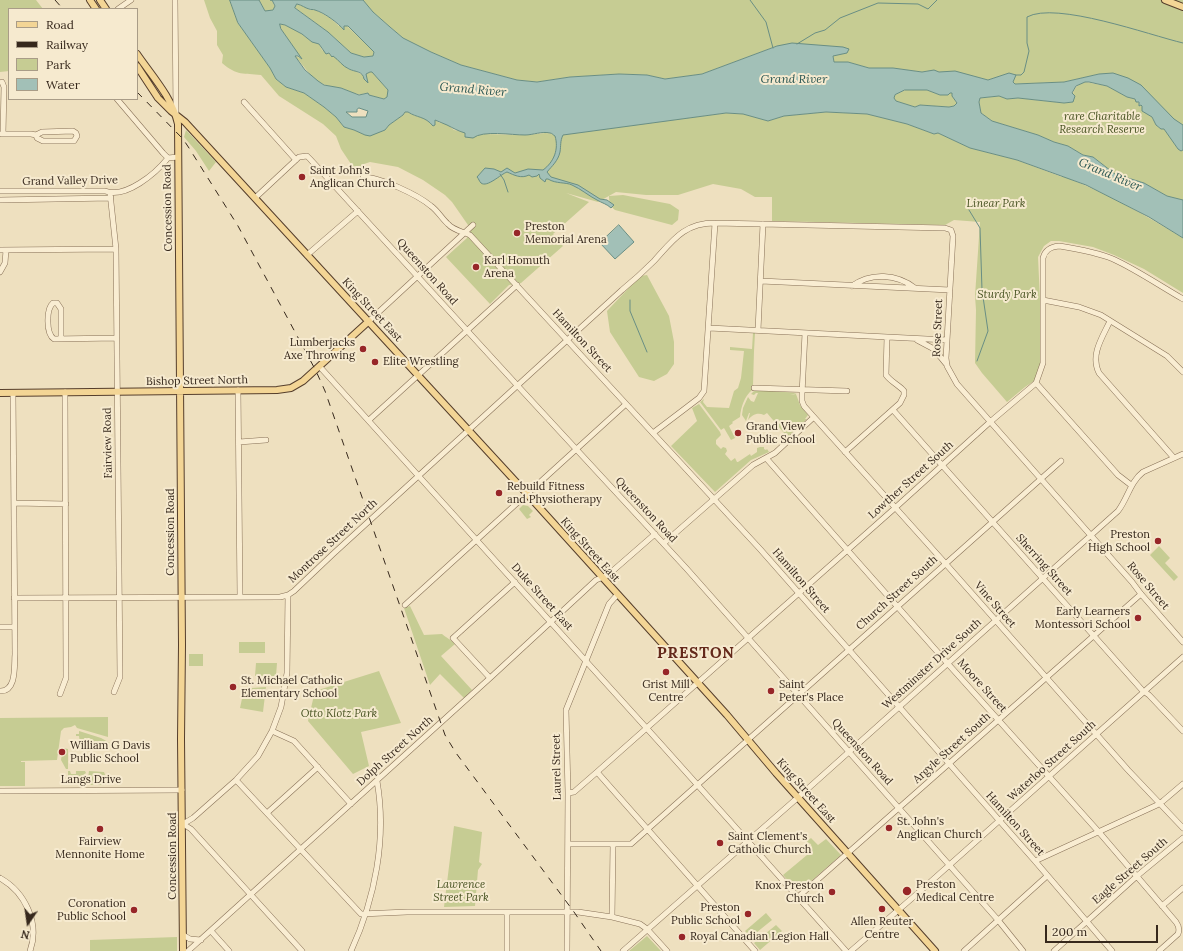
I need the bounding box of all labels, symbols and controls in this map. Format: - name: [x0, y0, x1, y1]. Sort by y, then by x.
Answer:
- legend: [8, 8, 138, 100]
- text: Road: [46, 17, 74, 32]
- text: Railway: [46, 37, 88, 52]
- text: Park: [46, 57, 71, 72]
- water label: Grand River: [761, 73, 827, 87]
- text: Water: [46, 77, 80, 92]
- water label: Grand River: [439, 80, 507, 100]
- park label: rare Charitable Research Reserve: [1059, 110, 1145, 136]
- water label: Grand River: [1076, 155, 1144, 195]
- street label: Concession Road: [161, 164, 175, 252]
- place label: Saint John's Anglican Church: [310, 164, 395, 190]
- marker: Saint John's Anglican Church: [297, 172, 307, 182]
- street label: Grand Valley Drive: [22, 174, 118, 188]
- park label: Linear Park: [967, 197, 1025, 211]
- place label: Preston Memorial Arena: [525, 220, 607, 246]
- marker: Preston Memorial Arena: [512, 228, 522, 238]
- street label: Queenston Road: [394, 236, 460, 308]
- place label: Karl Homuth Arena: [484, 254, 550, 280]
- marker: Karl Homuth Arena: [471, 262, 481, 272]
- street label: King Street East: [339, 275, 405, 345]
- park label: Sturdy Park: [977, 288, 1037, 302]
- street label: Rose Street: [930, 299, 946, 357]
- street label: Hamilton Street: [549, 307, 615, 375]
- place label: Lumberjacks Axe Throwing: [284, 336, 355, 362]
- marker: Lumberjacks Axe Throwing: [358, 344, 368, 354]
- place label: Elite Wrestling: [383, 355, 459, 369]
- marker: Elite Wrestling: [370, 357, 380, 367]
- street label: Bishop Street North: [146, 374, 248, 388]
- street label: Fairview Road: [101, 407, 115, 479]
- place label: Grand View Public School: [746, 420, 815, 446]
- marker: Grand View Public School: [733, 428, 743, 438]
- street label: Lowther Street South: [866, 438, 956, 522]
- street label: Queenston Road: [612, 475, 680, 545]
- place label: Rebuild Fitness and Physiotherapy: [507, 480, 602, 506]
- street label: Concession Road: [164, 488, 178, 576]
- marker: Rebuild Fitness and Physiotherapy: [494, 488, 504, 498]
- street label: Montrose Street North: [286, 496, 380, 586]
- street label: King Street East: [558, 515, 622, 585]
- place label: Preston High School: [1088, 528, 1150, 554]
- street label: Sherring Street: [1013, 532, 1075, 598]
- marker: Preston High School: [1153, 536, 1163, 546]
- street label: Hamilton Street: [769, 546, 833, 616]
- street label: Church Street South: [854, 553, 940, 633]
- street label: Rose Street: [1124, 559, 1172, 613]
- street label: Duke Street East: [509, 561, 575, 633]
- street label: Vine Street: [971, 579, 1019, 631]
- place label: Early Learners Montessori School: [1035, 605, 1130, 631]
- marker: Early Learners Montessori School: [1133, 613, 1143, 623]
- street label: Westminster Drive South: [880, 616, 984, 712]
- district label: PRESTON: [657, 645, 735, 663]
- street label: Moore Street: [954, 656, 1010, 716]
- marker: Grist Mill Centre: [661, 667, 671, 677]
- place label: St. Michael Catholic Elementary School: [241, 674, 343, 700]
- place label: Grist Mill Centre: [642, 678, 690, 704]
- place label: Saint Peter's Place: [779, 678, 844, 704]
- marker: St. Michael Catholic Elementary School: [228, 682, 238, 692]
- marker: Saint Peter's Place: [766, 686, 776, 696]
- park label: Otto Klotz Park: [301, 707, 377, 721]
- street label: Argyle Street South: [911, 710, 993, 786]
- street label: Dolph Street North: [354, 713, 436, 789]
- street label: Queenston Road: [829, 716, 895, 788]
- street label: Waterloo Street South: [1005, 718, 1099, 804]
- street label: Laurel Street: [550, 734, 564, 800]
- place label: William G Davis Public School: [70, 739, 150, 765]
- marker: William G Davis Public School: [57, 747, 67, 757]
- street label: King Street East: [774, 756, 838, 826]
- street label: Langs Drive: [61, 773, 121, 787]
- street label: Hamilton Street: [983, 789, 1047, 859]
- street label: Concession Road: [166, 812, 180, 900]
- place label: St. John's Anglican Church: [897, 815, 982, 841]
- marker: St. John's Anglican Church: [884, 823, 894, 833]
- marker: Fairview Mennonite Home: [95, 824, 105, 834]
- place label: Saint Clement's Catholic Church: [728, 830, 811, 856]
- place label: Fairview Mennonite Home: [55, 835, 145, 861]
- street label: Eagle Street South: [1090, 835, 1170, 907]
- marker: Saint Clement's Catholic Church: [715, 838, 725, 848]
- park label: Lawrence Street Park: [433, 878, 489, 904]
- place label: Preston Medical Centre: [916, 878, 994, 904]
- place label: Knox Preston Church: [755, 879, 824, 905]
- marker: Preston Medical Centre: [901, 885, 913, 897]
- marker: Knox Preston Church: [827, 887, 837, 897]
- place label: Coronation Public School: [57, 897, 126, 923]
- place label: Preston Public School: [671, 901, 740, 927]
- north arrow: [8, 903, 48, 943]
- marker: Allen Reuter Centre: [877, 904, 887, 914]
- marker: Coronation Public School: [129, 905, 139, 915]
- marker: Preston Public School: [743, 909, 753, 919]
- place label: Allen Reuter Centre: [851, 915, 913, 941]
- scale bar: [1047, 917, 1160, 943]
- text: 200 m: [1052, 924, 1087, 939]
- text: N: [20, 927, 31, 942]
- place label: Royal Canadian Legion Hall: [690, 930, 829, 944]
- marker: Royal Canadian Legion Hall: [677, 932, 687, 942]

